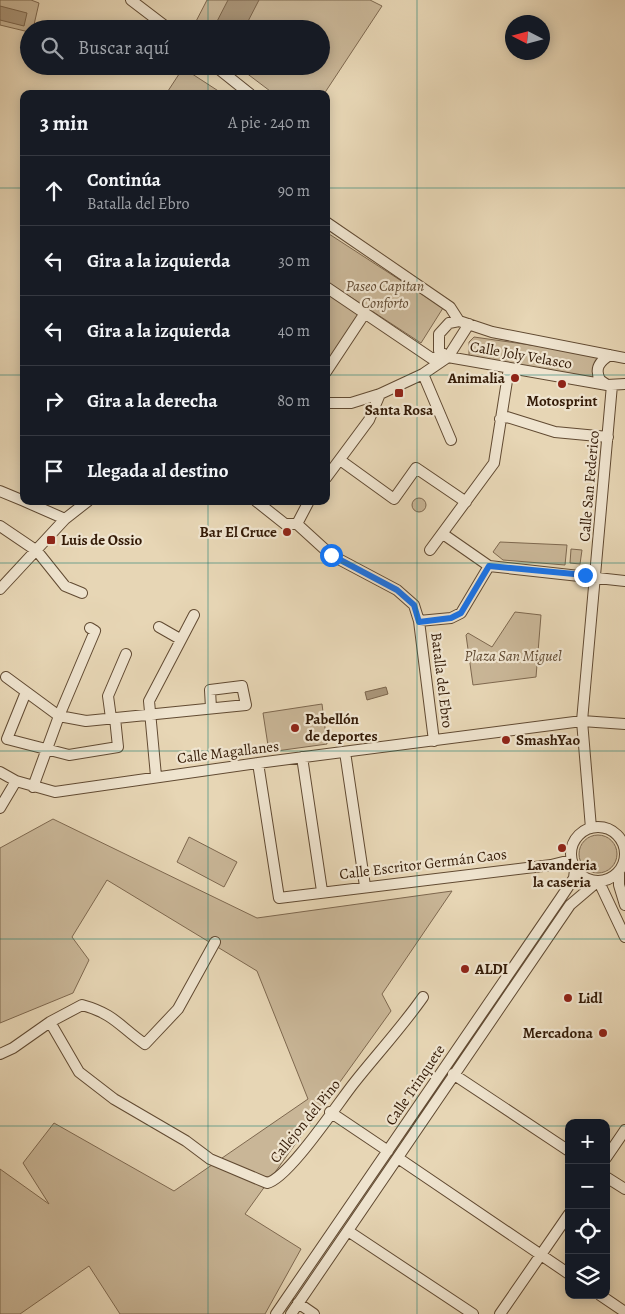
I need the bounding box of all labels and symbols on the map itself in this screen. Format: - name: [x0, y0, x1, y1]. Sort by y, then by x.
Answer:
- north arrow: [505, 15, 550, 60]
- park label: Paseo Capitan Conforto: [346, 276, 424, 313]
- street label: Calle Joly Velasco: [468, 336, 574, 374]
- place label: Animalia: [447, 368, 506, 388]
- marker: Animalia: [509, 372, 521, 384]
- marker: Motosprint: [556, 378, 568, 390]
- marker: Santa Rosa: [393, 387, 405, 399]
- place label: Motosprint: [527, 391, 598, 411]
- place label: Santa Rosa: [365, 400, 434, 420]
- street label: Calle San Federico: [574, 430, 604, 542]
- place label: Bar El Cruce: [199, 522, 277, 542]
- marker: Bar El Cruce: [281, 526, 293, 538]
- place label: Luis de Ossio: [61, 530, 143, 550]
- marker: Luis de Ossio: [45, 534, 57, 546]
- route start: [320, 544, 343, 567]
- route end: [574, 564, 597, 587]
- street label: Batalla del Ebro: [426, 631, 458, 729]
- park label: Plaza San Miguel: [464, 646, 562, 666]
- place label: Pabellón de deportes: [305, 709, 378, 746]
- marker: Pabellón de deportes: [289, 722, 301, 734]
- place label: SmashYao: [516, 730, 580, 750]
- marker: SmashYao: [500, 734, 512, 746]
- street label: Calle Magallanes: [176, 736, 280, 768]
- marker: Lavanderia la caseria: [556, 842, 568, 854]
- street label: Calle Escritor Germán Caos: [338, 844, 508, 884]
- place label: Lavanderia la caseria: [527, 855, 598, 892]
- place label: ALDI: [474, 959, 508, 979]
- marker: ALDI: [459, 963, 471, 975]
- place label: Lidl: [578, 988, 602, 1008]
- marker: Lidl: [562, 992, 574, 1004]
- place label: Mercadona: [523, 1023, 594, 1043]
- marker: Mercadona: [597, 1027, 609, 1039]
- street label: Calle Trinquete: [381, 1040, 450, 1129]
- street label: Callejon del Pino: [265, 1075, 345, 1167]

